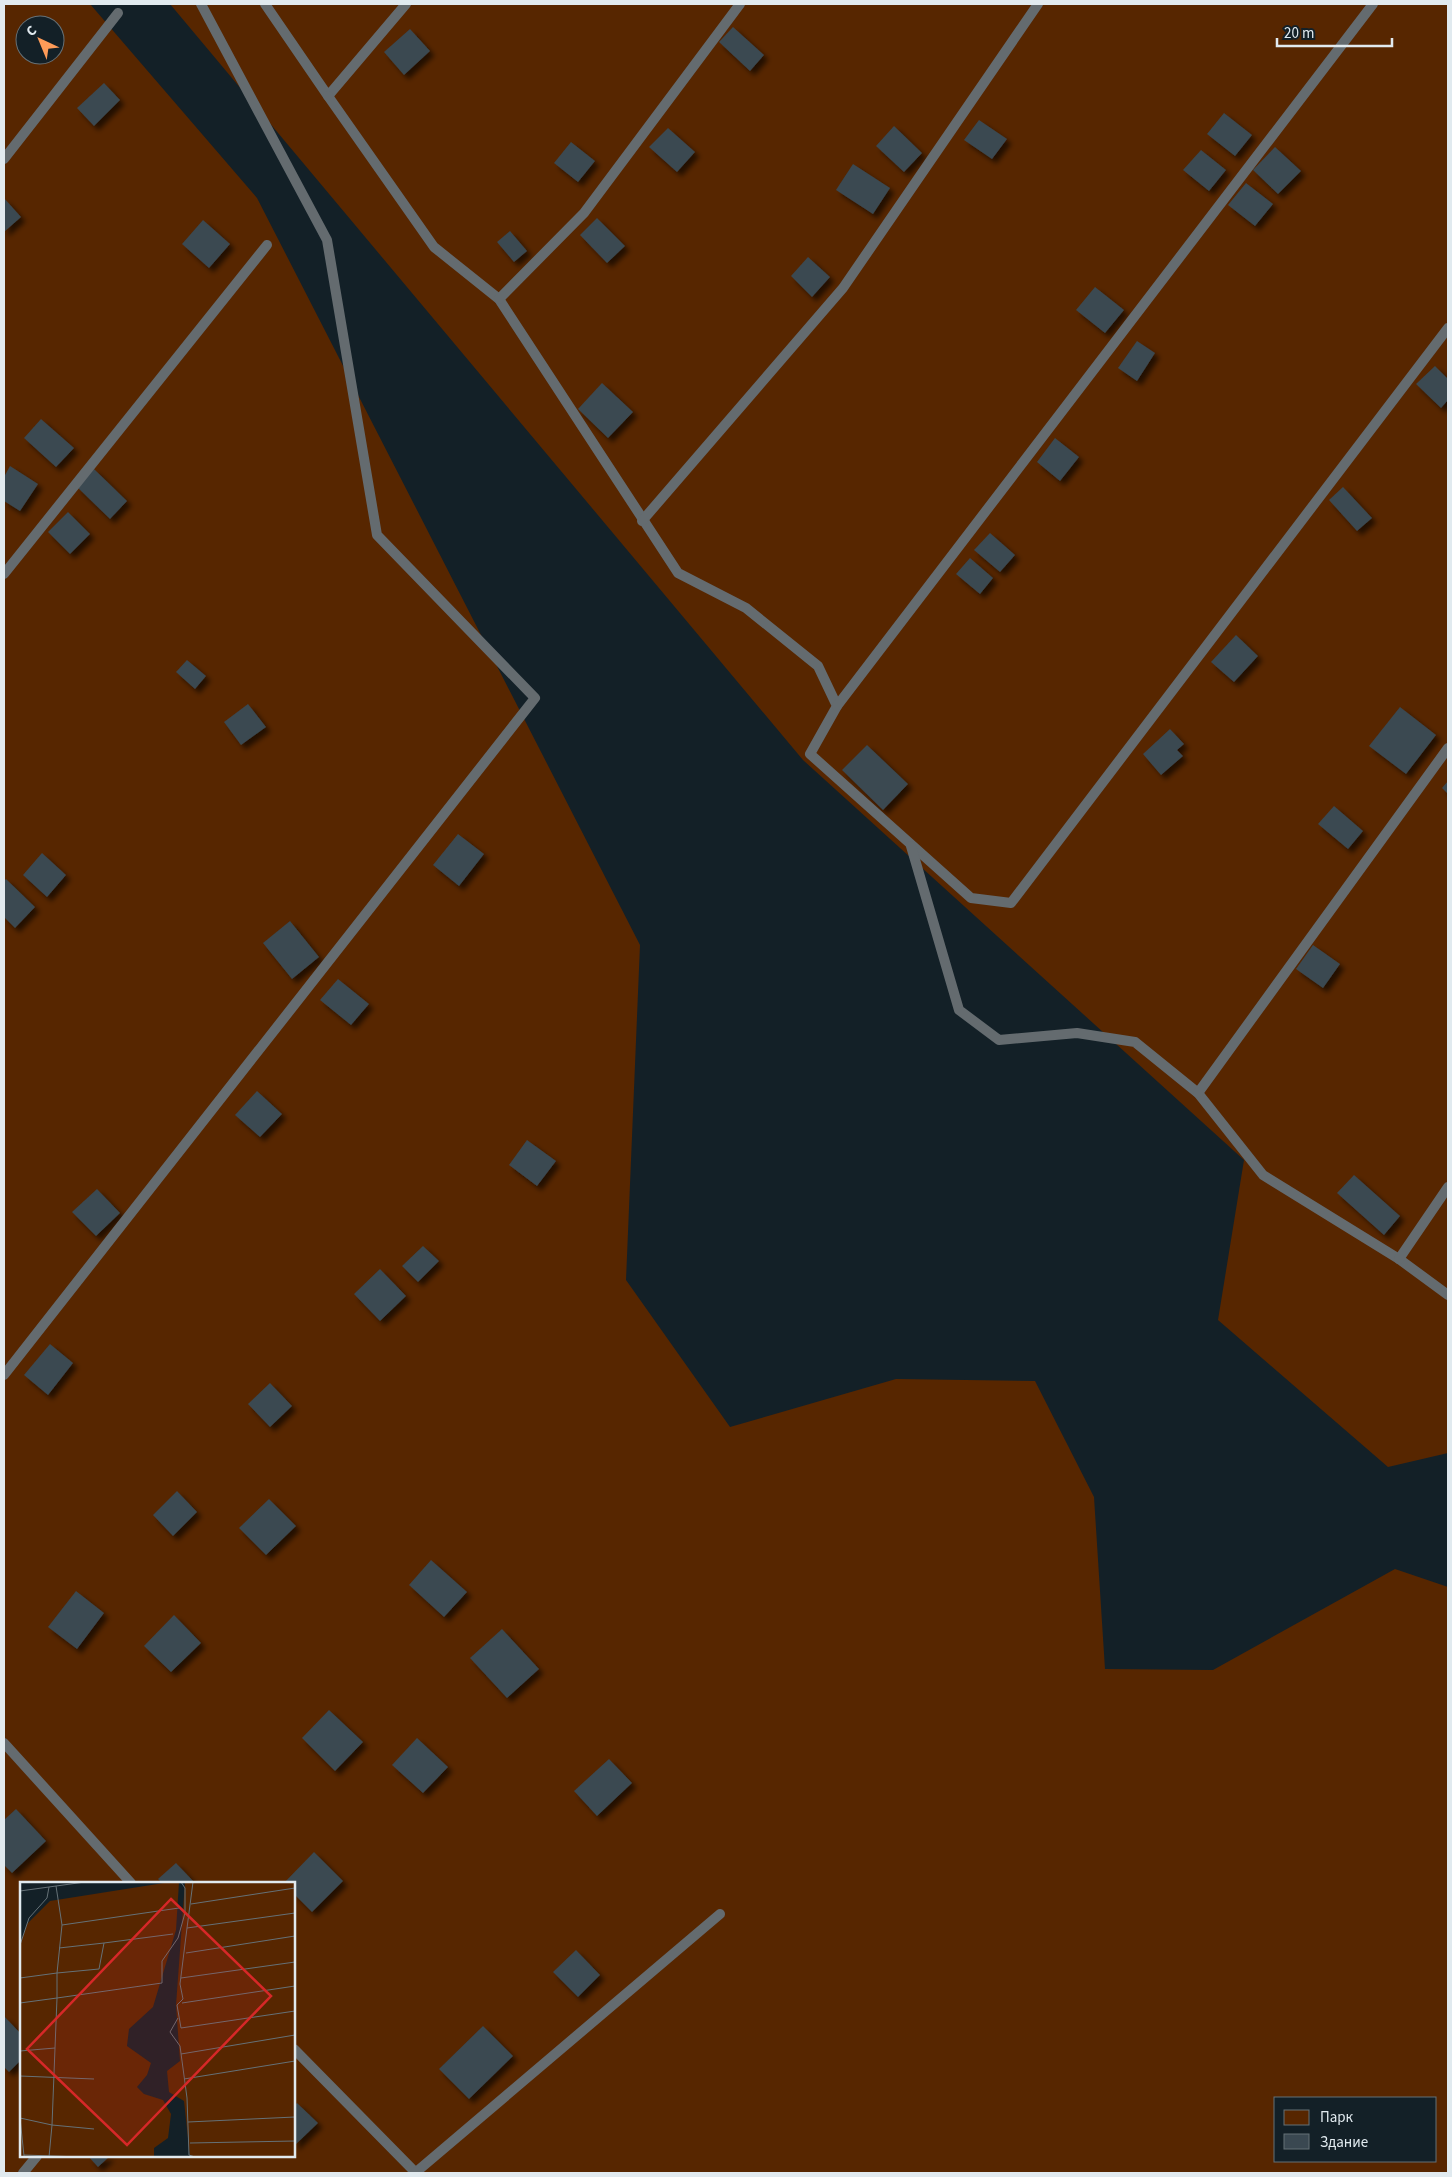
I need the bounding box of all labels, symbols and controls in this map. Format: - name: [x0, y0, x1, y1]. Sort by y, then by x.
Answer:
- north arrow: [15, 15, 65, 65]
- scale bar: [1277, 15, 1392, 47]
- text: С: [22, 21, 42, 41]
- text: 20 m: [1284, 23, 1314, 44]
- inset map: [20, 1882, 295, 2157]
- legend: [1274, 2097, 1437, 2162]
- text: Парк: [1320, 2107, 1354, 2128]
- text: Здание: [1320, 2132, 1368, 2153]

